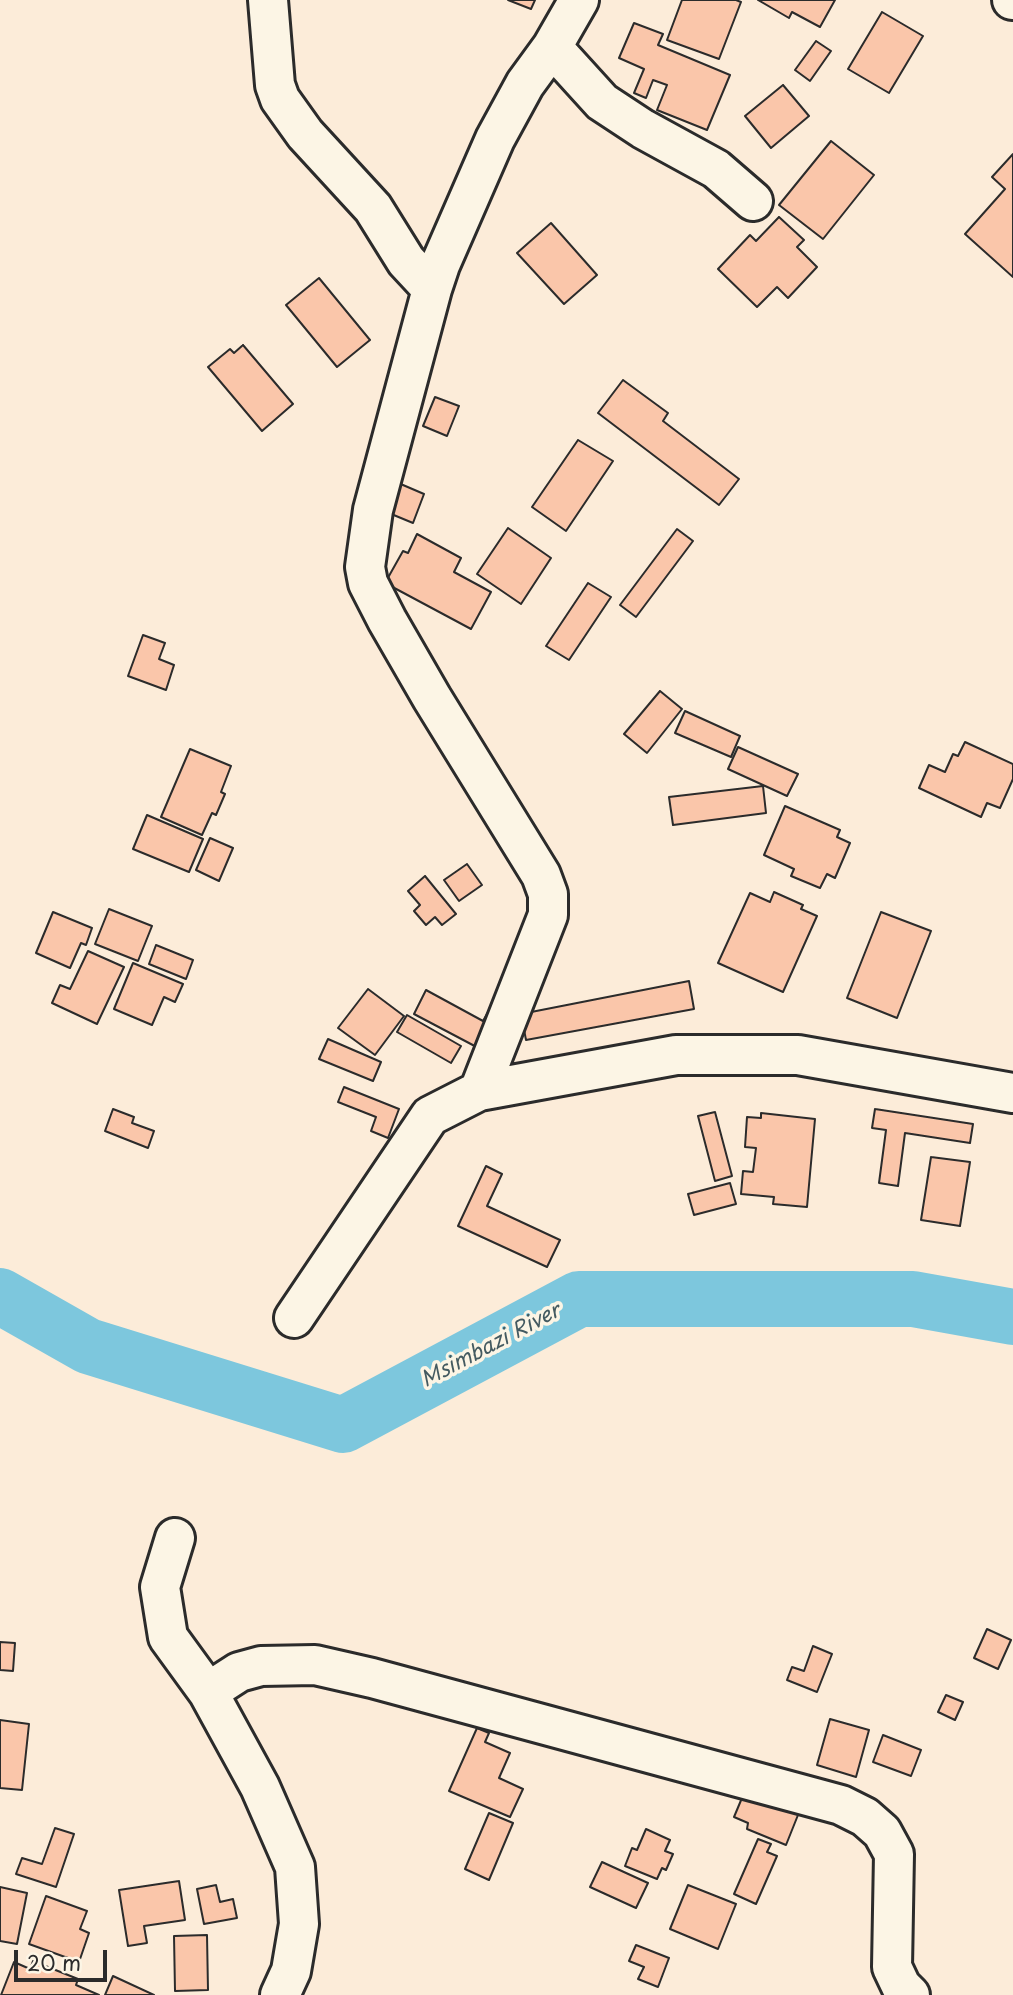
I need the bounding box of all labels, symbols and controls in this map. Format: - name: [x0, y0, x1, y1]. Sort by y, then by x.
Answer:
- water label: Msimbazi River: [417, 1299, 565, 1393]
- scale bar: [18, 1936, 110, 1980]
- text: 20 m: [27, 1946, 81, 1978]

